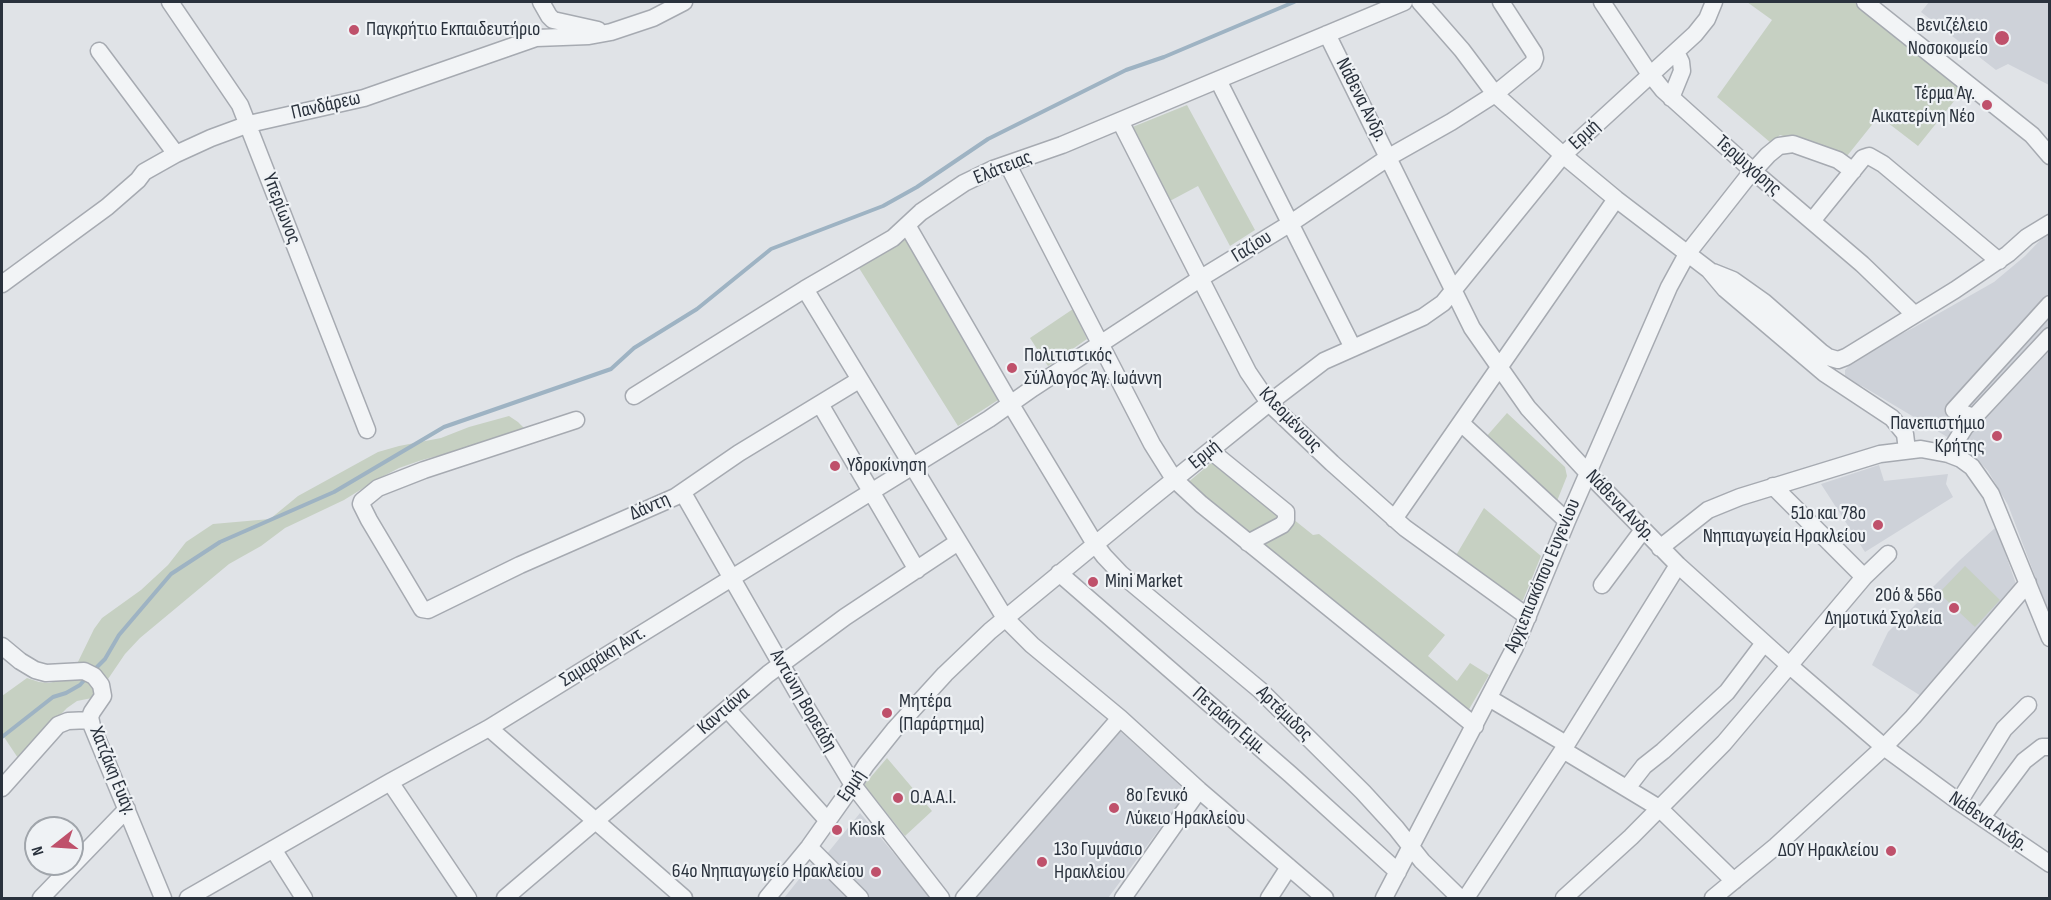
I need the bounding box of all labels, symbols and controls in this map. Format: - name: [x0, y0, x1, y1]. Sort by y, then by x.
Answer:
- place label: Βενιζέλειο Νοσοκομείο: [1908, 14, 1988, 61]
- place label: Παγκρήτιο Εκπαιδευτήριο: [366, 18, 540, 42]
- marker: Παγκρήτιο Εκπαιδευτήριο: [347, 23, 361, 37]
- marker: Βενιζέλειο Νοσοκομείο: [1993, 29, 2011, 47]
- street label: Νάθενα Ανδρ.: [1330, 54, 1392, 146]
- place label: Τέρμα Αγ. Αικατερίνη Νέο: [1872, 82, 1975, 129]
- street label: Πανδάρεω: [289, 86, 363, 126]
- marker: Τέρμα Αγ. Αικατερίνη Νέο: [1980, 98, 1994, 112]
- street label: Ερμή: [1565, 115, 1605, 155]
- street label: Τερψιχόρης: [1710, 131, 1786, 201]
- street label: Ελάτειας: [970, 146, 1036, 190]
- street label: Υπερίωνος: [256, 170, 306, 248]
- street label: Γαζίου: [1228, 225, 1276, 269]
- place label: Πολιτιστικός Σύλλογος Άγ. Ιωάννη: [1024, 344, 1162, 391]
- marker: Πολιτιστικός Σύλλογος Άγ. Ιωάννη: [1005, 361, 1019, 375]
- street label: Κλεομένους: [1253, 383, 1327, 457]
- place label: Πανεπιστήμιο Κρήτης: [1890, 412, 1985, 459]
- marker: Πανεπιστήμιο Κρήτης: [1990, 429, 2004, 443]
- street label: Ερμή: [1184, 435, 1226, 475]
- place label: Υδροκίνηση: [847, 454, 927, 478]
- marker: Υδροκίνηση: [828, 459, 842, 473]
- street label: Νάθενα Ανδρ.: [1580, 465, 1660, 547]
- street label: Δάντη: [626, 488, 674, 526]
- street label: Αρχιεπισκόπου Ευγενίου: [1500, 495, 1586, 657]
- place label: 51ο και 78ο Νηπιαγωγεία Ηρακλείου: [1703, 502, 1866, 549]
- marker: 51ο και 78ο Νηπιαγωγεία Ηρακλείου: [1871, 518, 1885, 532]
- place label: Mini Market: [1105, 570, 1183, 594]
- marker: Mini Market: [1086, 575, 1100, 589]
- place label: 20ό & 56ο Δημοτικά Σχολεία: [1825, 584, 1942, 631]
- marker: 20ό & 56ο Δημοτικά Σχολεία: [1947, 601, 1961, 615]
- street label: Σαμαράκη Αντ.: [556, 621, 650, 693]
- street label: Αντώνη Βορεάδη: [764, 646, 842, 756]
- street label: Αρτέμιδος: [1251, 681, 1317, 747]
- street label: Καντιάνα: [693, 682, 755, 740]
- street label: Πετράκη Εμμ.: [1187, 682, 1271, 760]
- place label: Μητέρα (Παράρτημα): [899, 690, 984, 737]
- marker: Μητέρα (Παράρτημα): [880, 706, 894, 720]
- street label: Χατζάκη Ευάγ.: [83, 723, 141, 819]
- street label: Ερμή: [833, 765, 871, 807]
- place label: 8ο Γενικό Λύκειο Ηρακλείου: [1126, 784, 1245, 831]
- place label: Ο.Α.Α.Ι.: [910, 786, 956, 810]
- street label: Νάθενα Ανδρ.: [1944, 787, 2032, 857]
- marker: Ο.Α.Α.Ι.: [891, 791, 905, 805]
- marker: 8ο Γενικό Λύκειο Ηρακλείου: [1107, 801, 1121, 815]
- north arrow: [24, 816, 84, 876]
- place label: Kiosk: [849, 818, 885, 842]
- marker: Kiosk: [830, 823, 844, 837]
- place label: 13o Γυμνάσιο Ηρακλείου: [1054, 838, 1142, 885]
- place label: ΔΟΥ Ηρακλείου: [1778, 839, 1879, 863]
- text: N: [28, 844, 49, 858]
- marker: ΔΟΥ Ηρακλείου: [1884, 844, 1898, 858]
- marker: 13o Γυμνάσιο Ηρακλείου: [1035, 855, 1049, 869]
- place label: 64ο Νηπιαγωγείο Ηρακλείου: [672, 860, 864, 884]
- marker: 64ο Νηπιαγωγείο Ηρακλείου: [869, 865, 883, 879]

